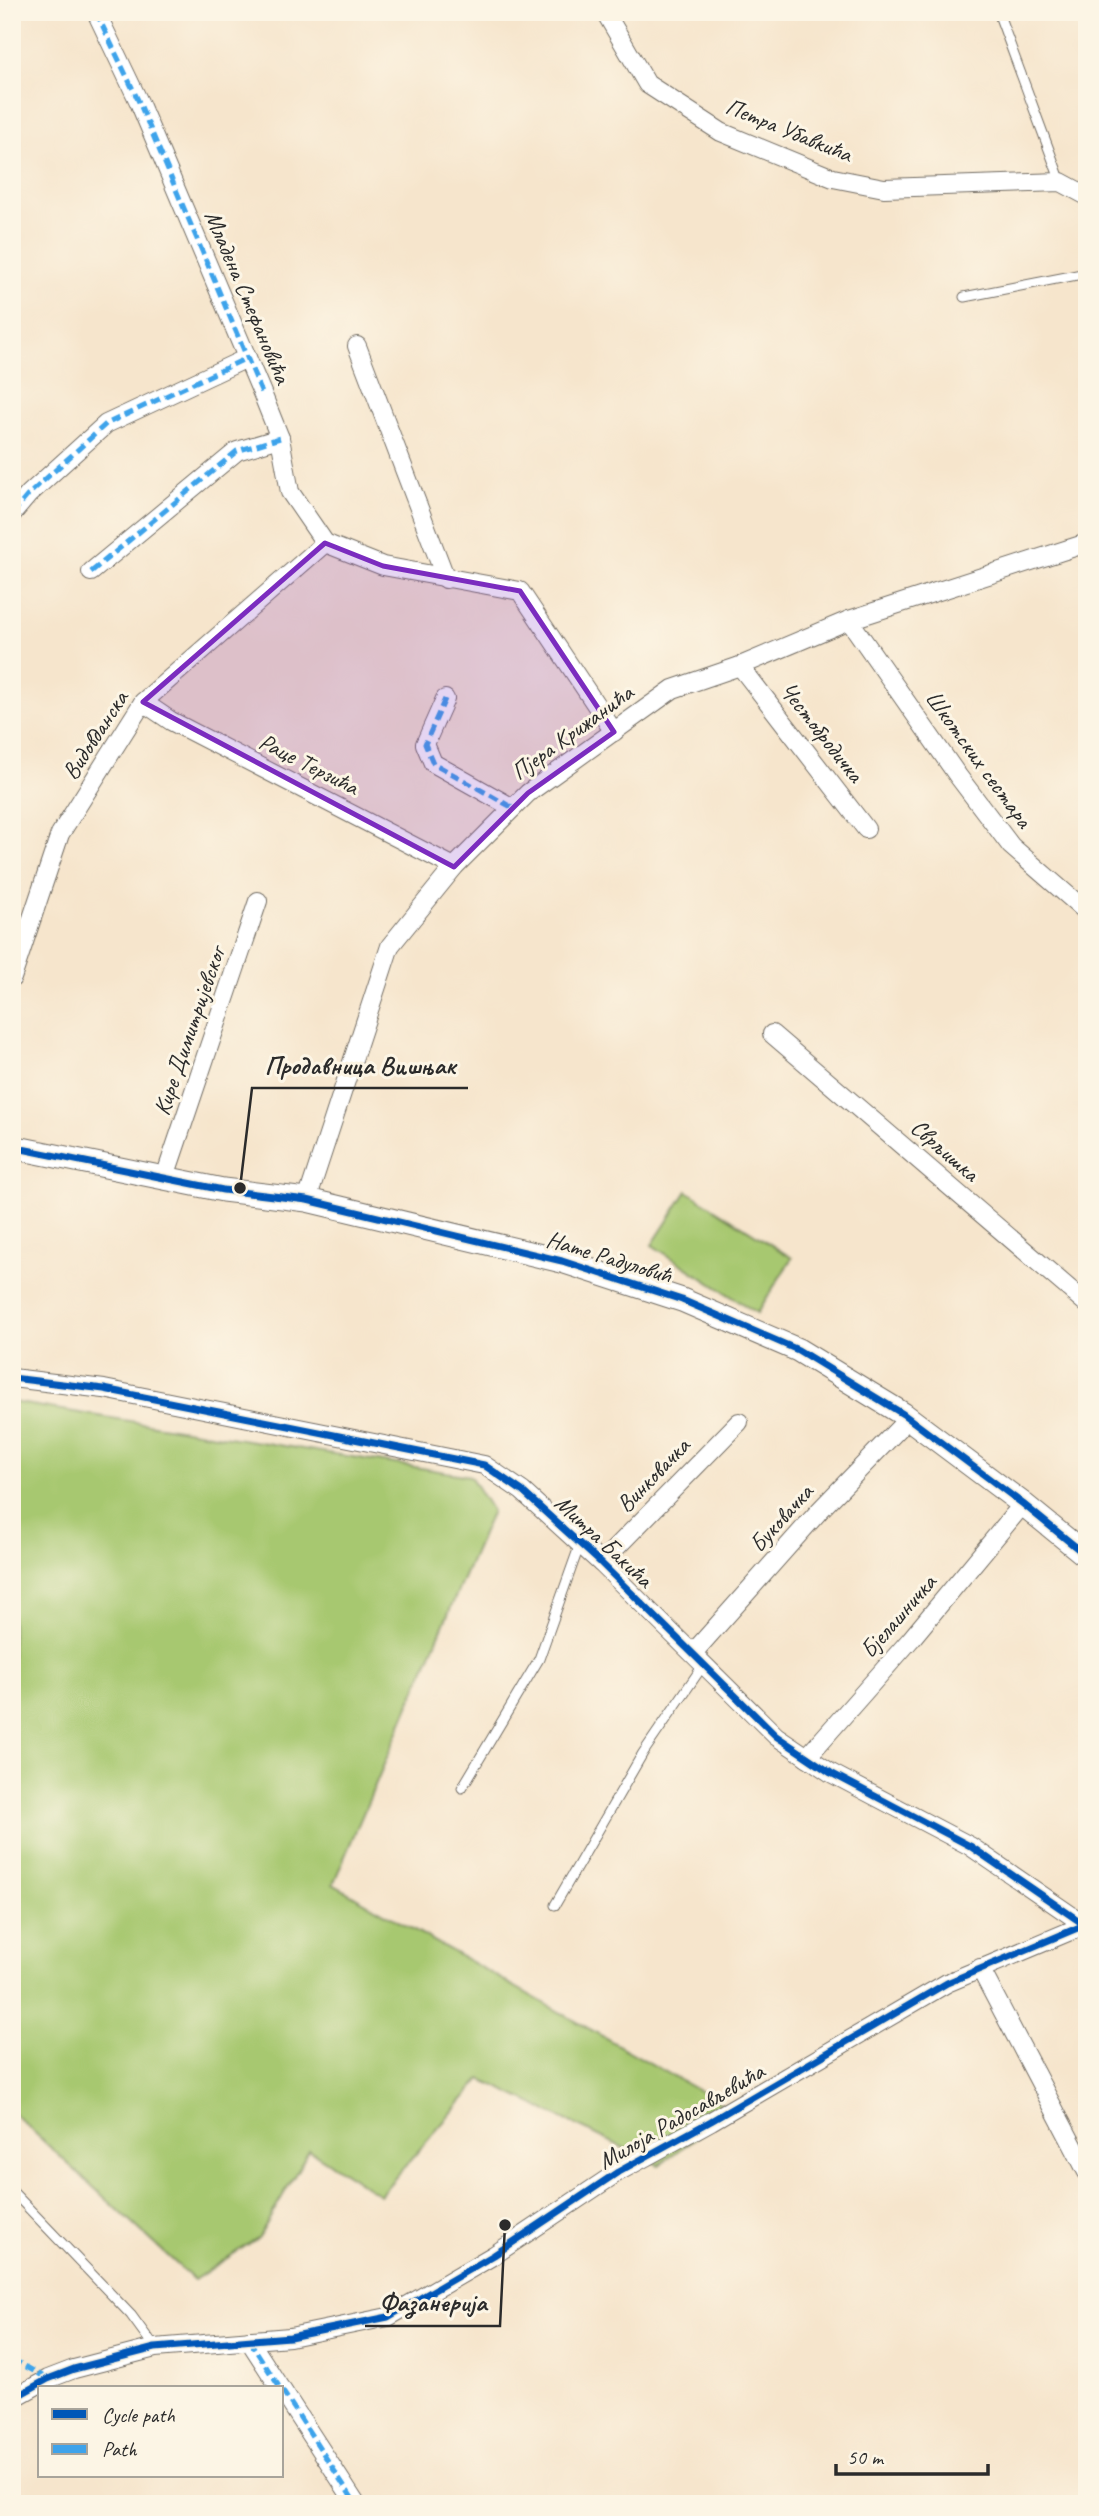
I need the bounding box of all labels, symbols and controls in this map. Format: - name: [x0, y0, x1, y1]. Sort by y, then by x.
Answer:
- street label: Петра Убавкића: [721, 91, 858, 170]
- street label: Младена Стефановића: [198, 206, 299, 390]
- street label: Честобродичка: [773, 676, 871, 789]
- street label: Пјера Крижанића: [505, 677, 640, 786]
- street label: Видовданска: [55, 684, 136, 785]
- street label: Шкотских сестара: [919, 684, 1040, 835]
- street label: Раце Терзића: [254, 726, 365, 803]
- street label: Кире Димитријевског: [146, 940, 233, 1119]
- callout: Продавница Вишњак: [252, 1041, 468, 1088]
- text: Продавница Вишњак: [265, 1049, 458, 1082]
- street label: Сврљишка: [905, 1112, 986, 1189]
- street label: Нате Радуловић: [543, 1224, 677, 1291]
- street label: Винковачка: [610, 1430, 697, 1519]
- street label: Буковачка: [743, 1477, 820, 1558]
- street label: Митра Бакића: [549, 1488, 661, 1595]
- street label: Бјелашничка: [853, 1567, 944, 1664]
- street label: Милоја Радосављевића: [592, 2055, 771, 2176]
- callout: Фазанерија: [365, 2279, 500, 2326]
- text: Фазанерија: [379, 2286, 489, 2319]
- legend: [38, 2386, 284, 2478]
- text: Cycle path: [102, 2402, 175, 2428]
- scale bar: [836, 2432, 989, 2476]
- text: Path: [102, 2436, 138, 2462]
- text: 50 m: [847, 2444, 885, 2470]

